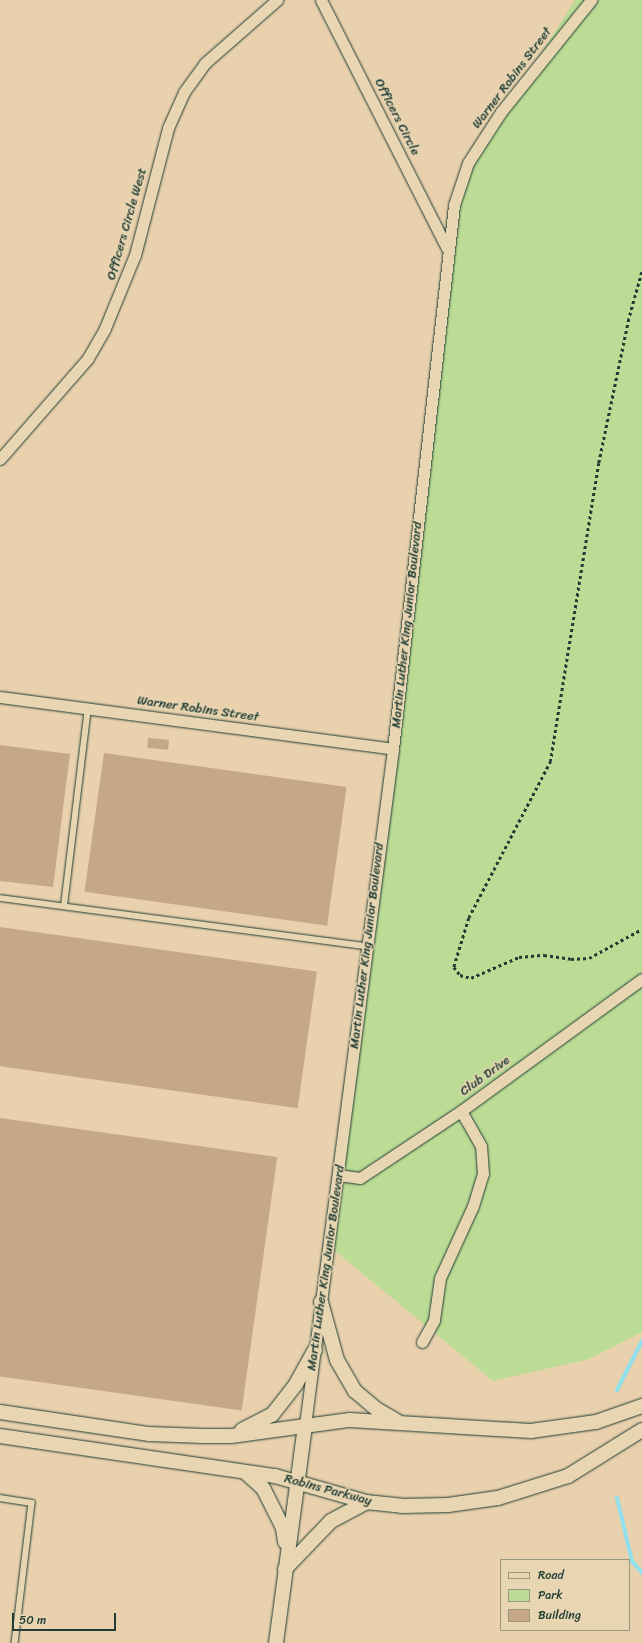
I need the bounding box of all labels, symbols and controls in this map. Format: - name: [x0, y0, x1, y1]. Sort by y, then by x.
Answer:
- street label: Warner Robins Street: [469, 24, 555, 132]
- street label: Officers Circle: [371, 76, 423, 158]
- street label: Officers Circle West: [103, 166, 151, 282]
- street label: Martin Luther King Junior Boulevard: [388, 521, 426, 729]
- street label: Warner Robins Street: [136, 693, 260, 725]
- street label: Martin Luther King Junior Boulevard: [347, 842, 387, 1050]
- street label: Club Drive: [457, 1052, 513, 1100]
- street label: Martin Luther King Junior Boulevard: [304, 1165, 348, 1371]
- street label: Robins Parkway: [283, 1471, 373, 1509]
- legend: [500, 1559, 630, 1631]
- text: Road: [538, 1564, 564, 1586]
- text: Park: [538, 1584, 563, 1606]
- text: Building: [538, 1604, 581, 1626]
- scale bar: [14, 1605, 118, 1631]
- text: 50 m: [19, 1609, 46, 1631]

